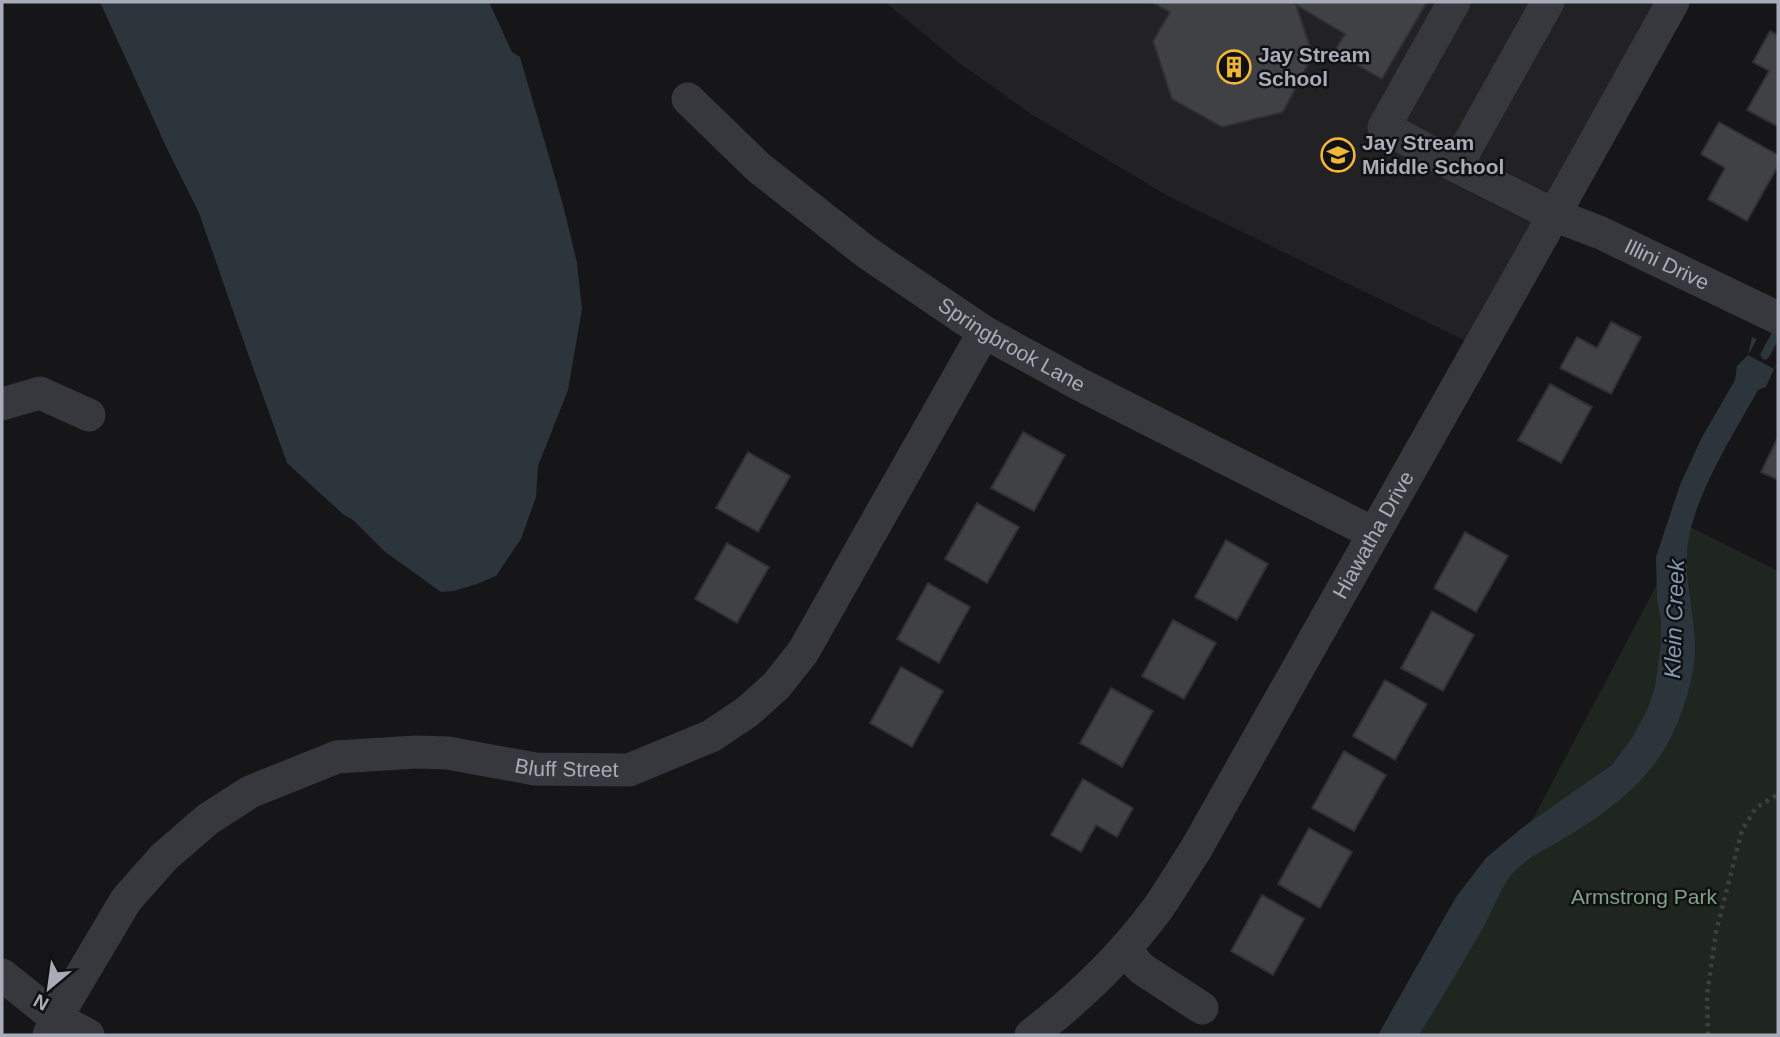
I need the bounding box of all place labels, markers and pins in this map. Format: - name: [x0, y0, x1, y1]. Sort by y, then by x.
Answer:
- place label: Jay Stream School: [1258, 43, 1370, 90]
- building icon: Jay Stream School: [1215, 48, 1253, 86]
- place label: Jay Stream Middle School: [1362, 131, 1504, 178]
- school or university icon: Jay Stream Middle School: [1319, 136, 1357, 174]

